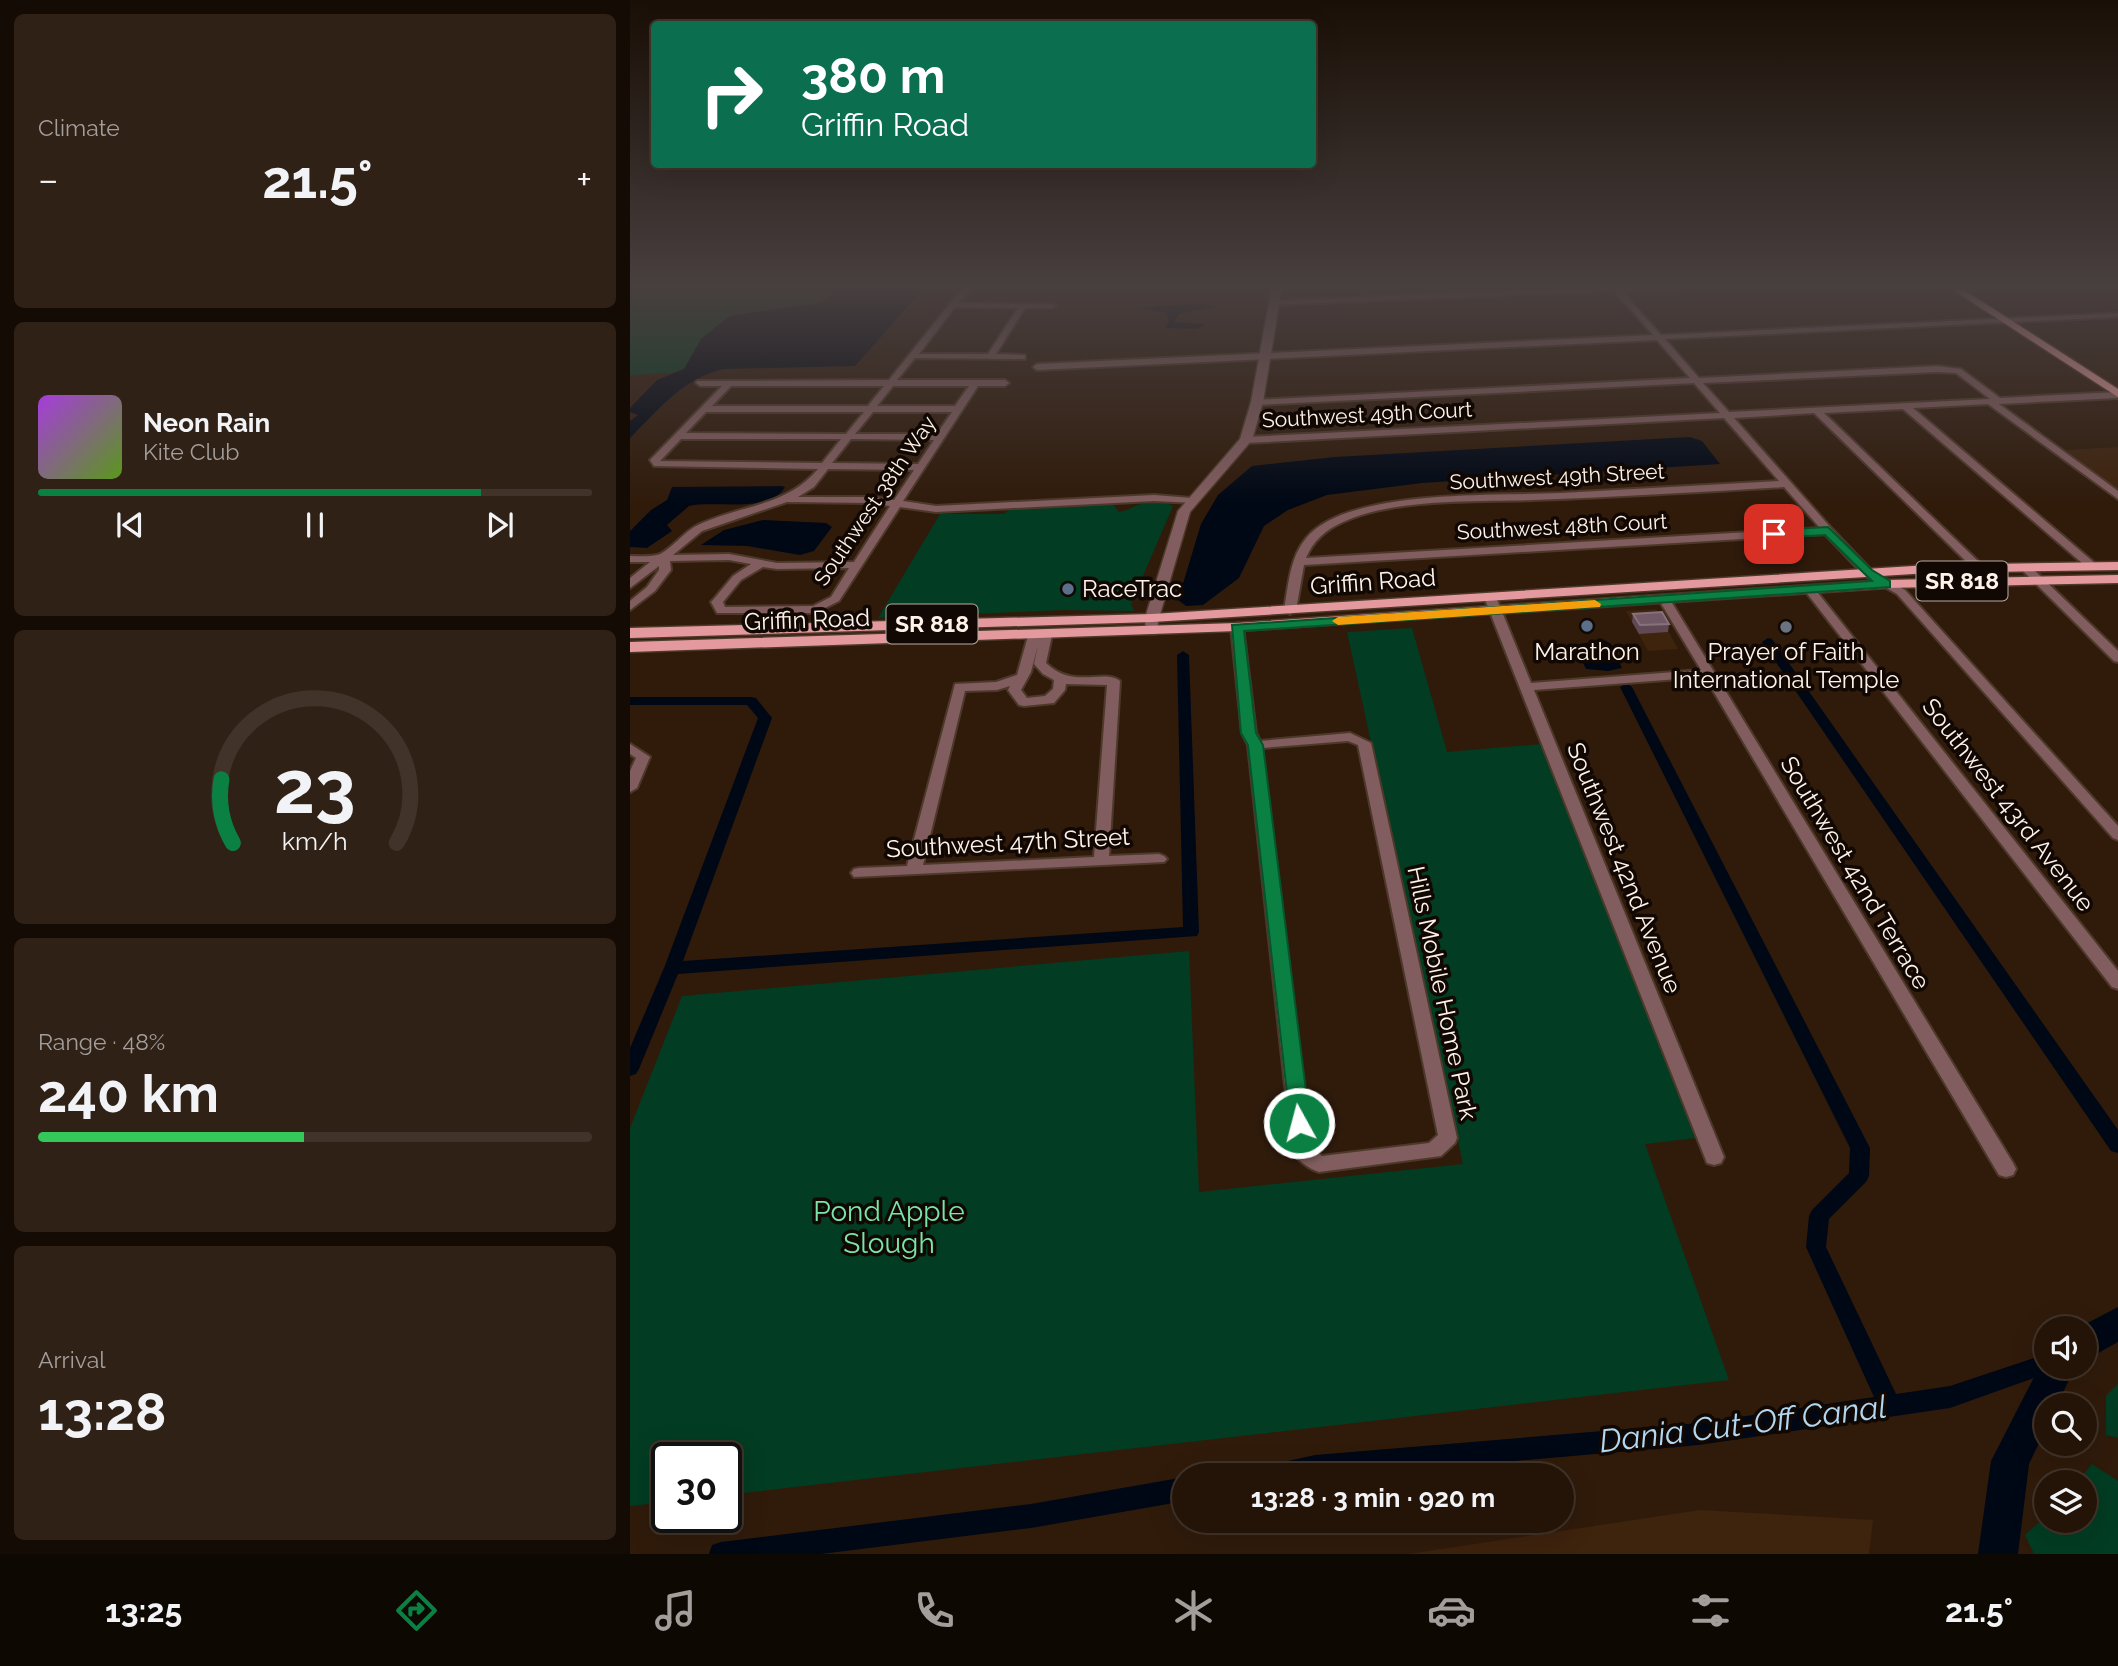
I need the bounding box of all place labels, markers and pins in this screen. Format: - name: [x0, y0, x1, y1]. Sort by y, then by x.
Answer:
- pin: [1744, 504, 1804, 564]
- place label: RaceTrac: [1082, 574, 1182, 603]
- marker: RaceTrac: [1060, 581, 1076, 597]
- marker: Marathon: [1579, 618, 1595, 634]
- marker: Prayer of Faith International Temple: [1778, 619, 1794, 635]
- place label: Marathon: [1534, 637, 1640, 666]
- place label: Prayer of Faith International Temple: [1673, 637, 1899, 694]

